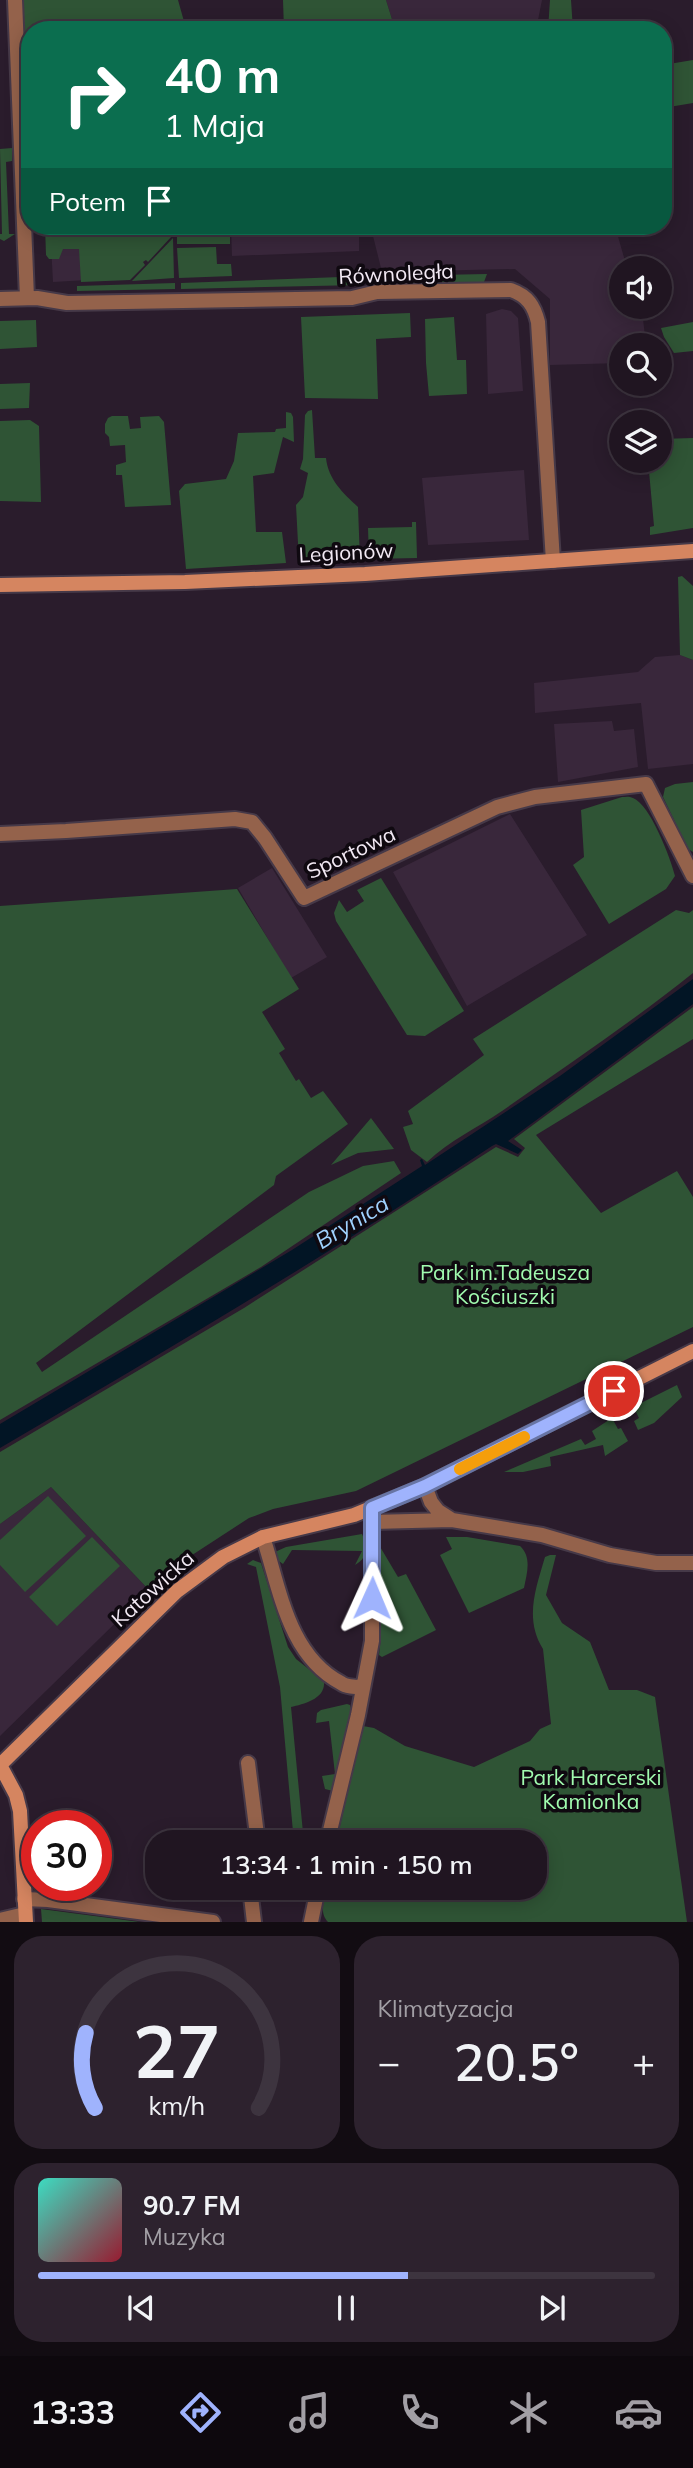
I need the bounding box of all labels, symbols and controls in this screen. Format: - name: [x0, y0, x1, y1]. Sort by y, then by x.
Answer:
- text: 40 m: [164, 44, 280, 105]
- icon: right: [49, 49, 140, 140]
- text: 1 Maja: [164, 105, 265, 145]
- icon: arrive: [140, 182, 178, 220]
- text: Potem: [49, 185, 126, 218]
- map controls: [609, 256, 672, 473]
- button: sound: [609, 256, 672, 319]
- street label: Równoległa: [338, 257, 454, 289]
- button: search: [609, 333, 672, 396]
- button: layers: [609, 410, 672, 473]
- street label: Legionów: [298, 537, 394, 567]
- street label: Sportowa: [302, 820, 399, 884]
- water label: Brynica: [310, 1188, 394, 1255]
- park label: Park im.Tadeusza Kościuszki: [420, 1259, 590, 1309]
- pin: [584, 1361, 644, 1421]
- icon: arrive: [595, 1372, 633, 1410]
- street label: Katowicka: [106, 1544, 199, 1632]
- position arrow: [335, 1561, 409, 1635]
- park label: Park Harcerski Kamionka: [520, 1764, 662, 1814]
- speed limit sign: 30: [21, 1810, 112, 1901]
- text: 13:34 · 1 min · 150 m: [219, 1848, 473, 1881]
- text: Klimatyzacja: [378, 1994, 514, 2023]
- text: 27: [133, 2006, 220, 2097]
- text: 20.5°: [454, 2029, 579, 2094]
- text: −: [378, 2038, 400, 2086]
- text: +: [632, 2038, 655, 2086]
- text: km/h: [148, 2090, 205, 2121]
- text: 90.7 FM: [143, 2189, 241, 2222]
- text: Muzyka: [143, 2222, 226, 2251]
- icon: previous: [122, 2289, 160, 2327]
- icon: pause: [327, 2289, 365, 2327]
- icon: next: [533, 2289, 571, 2327]
- icon: directions: [176, 2388, 225, 2437]
- icon: music: [285, 2388, 334, 2437]
- icon: phone: [395, 2388, 444, 2437]
- icon: climate: [504, 2388, 553, 2437]
- icon: car: [614, 2388, 663, 2437]
- text: 13:33: [30, 2392, 115, 2432]

